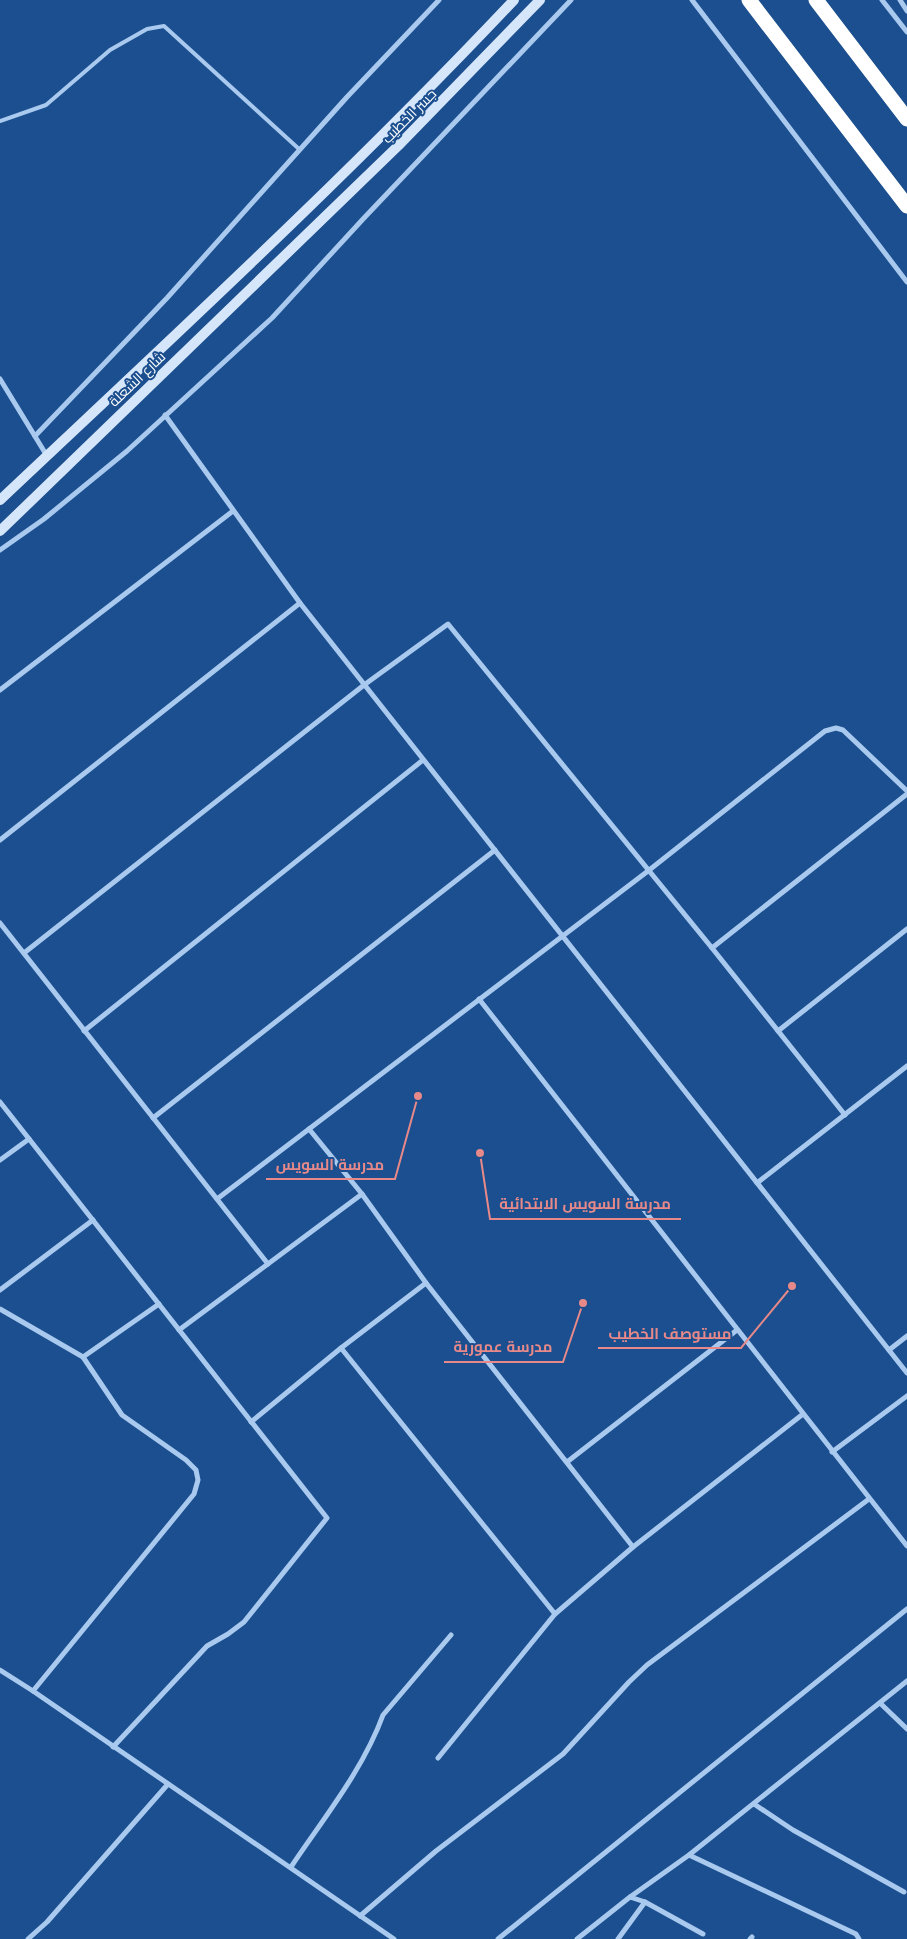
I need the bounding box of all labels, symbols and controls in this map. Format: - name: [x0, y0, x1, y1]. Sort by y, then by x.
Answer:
- street label: جسر الخطيب: [379, 86, 439, 146]
- street label: شارع الشعلة: [106, 348, 169, 410]
- callout: مدرسة السويس: [266, 1149, 395, 1179]
- text: مدرسة السويس: [276, 1156, 384, 1174]
- callout: مدرسة السويس الابتدائية: [490, 1189, 681, 1219]
- text: مدرسة السويس الابتدائية: [499, 1195, 671, 1213]
- callout: مستوصف الخطيب: [598, 1318, 741, 1348]
- text: مستوصف الخطيب: [609, 1325, 731, 1343]
- callout: مدرسة عمورية: [444, 1332, 563, 1362]
- text: مدرسة عمورية: [453, 1338, 553, 1356]

